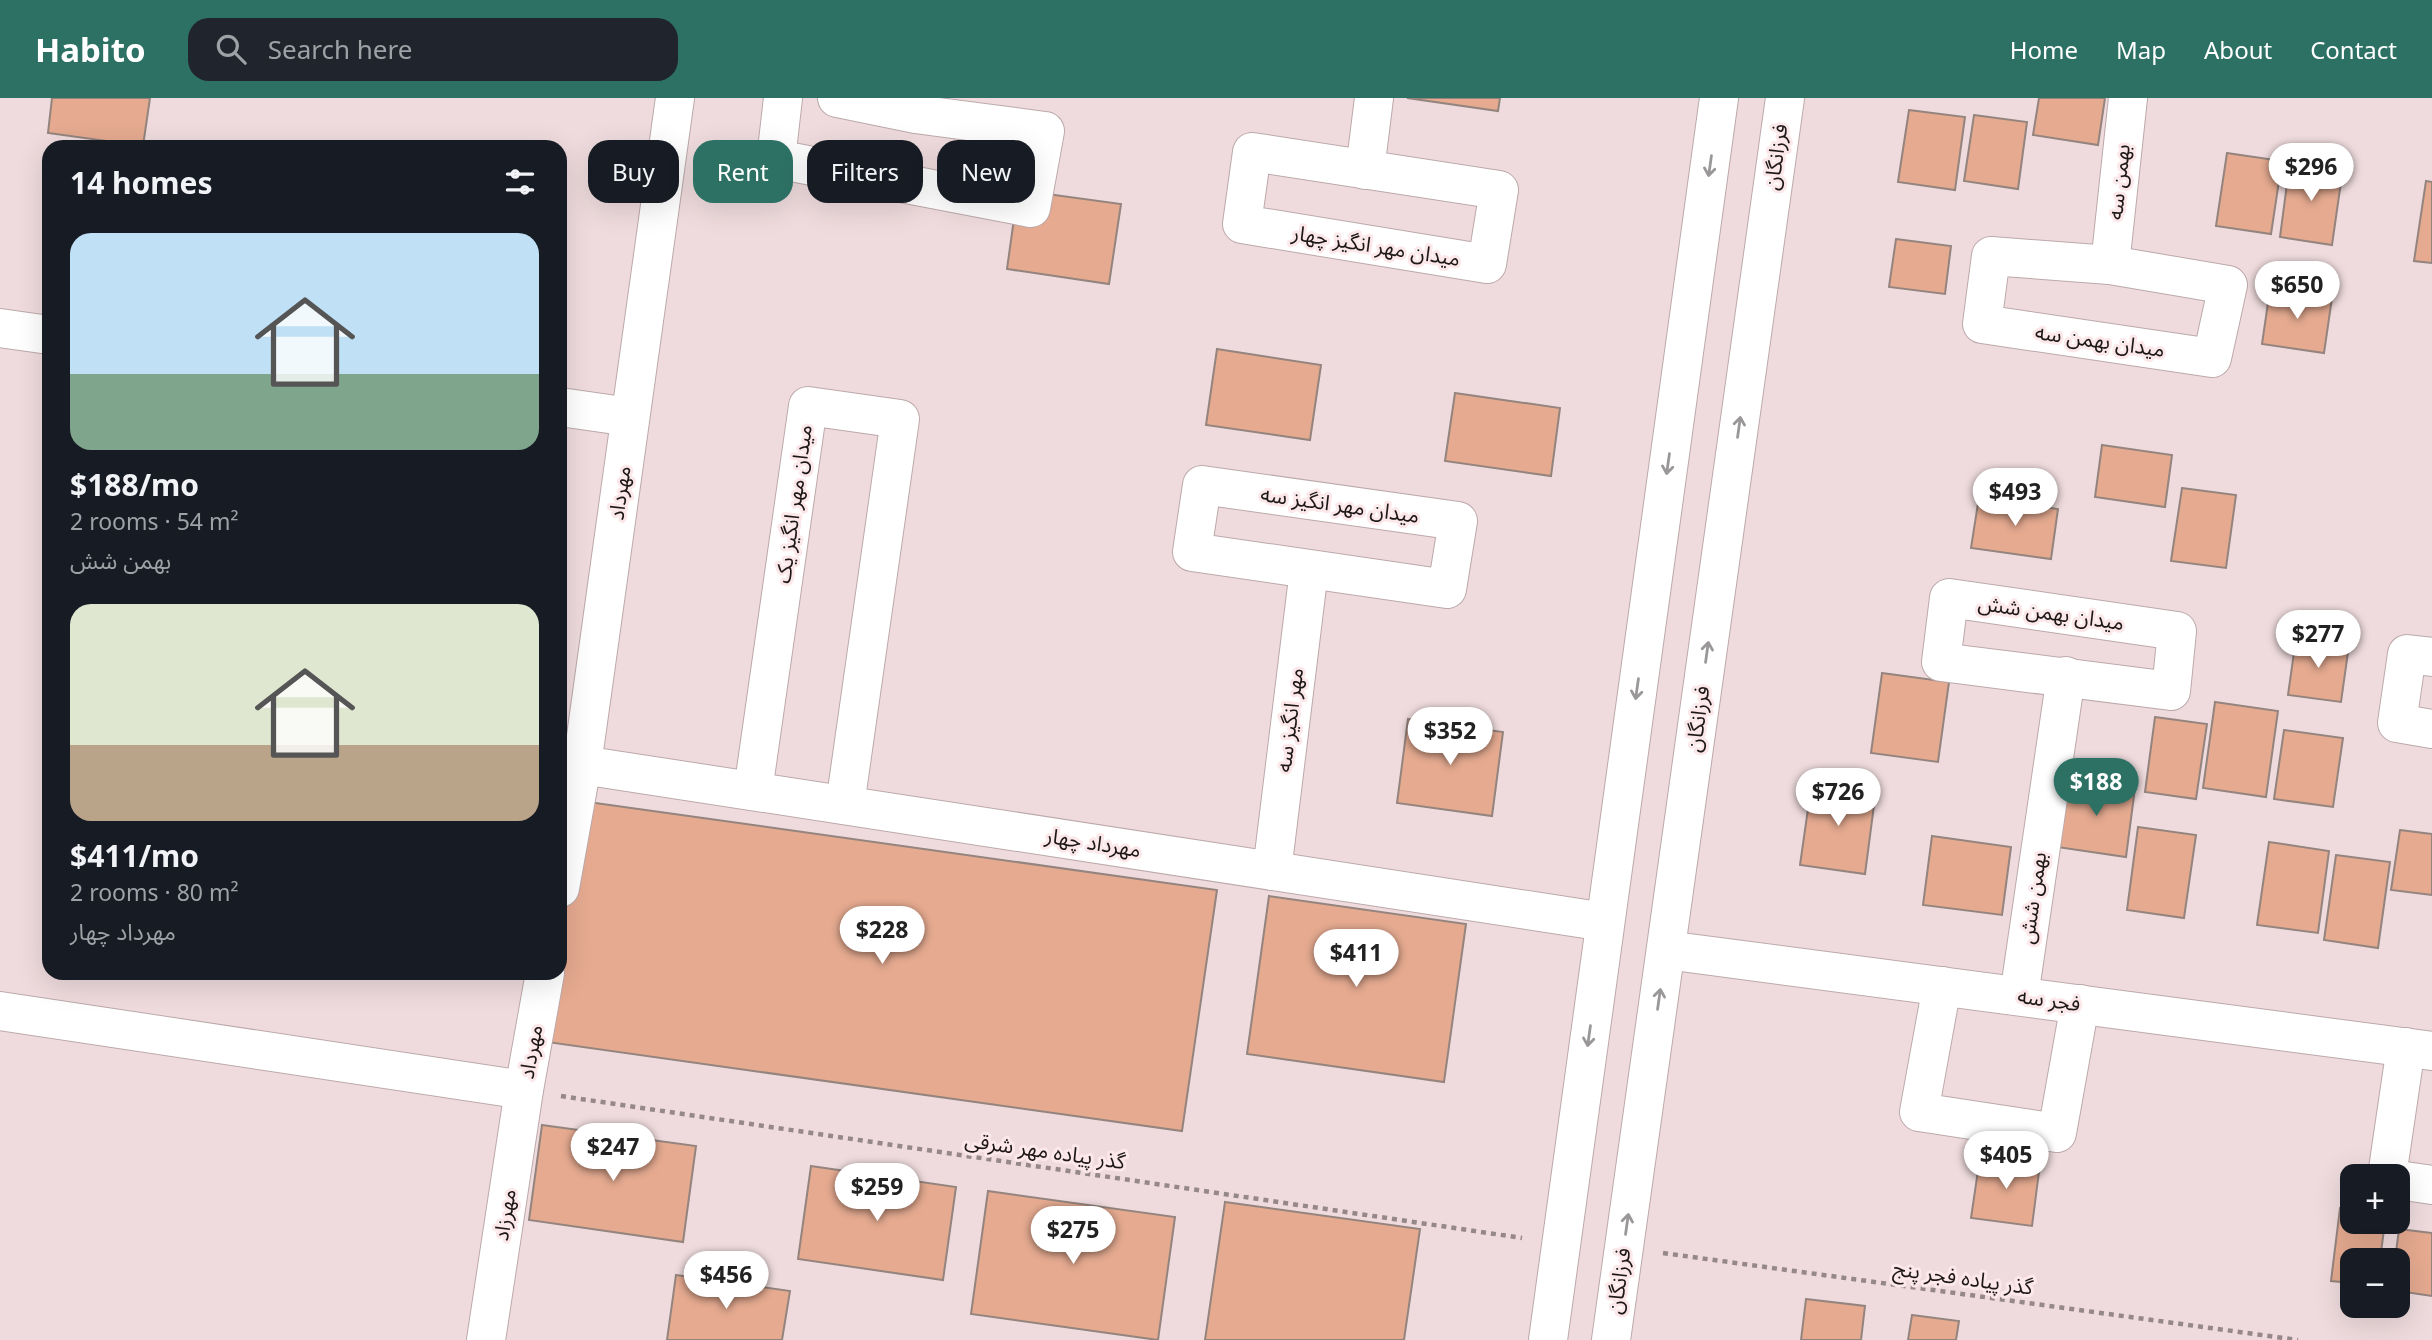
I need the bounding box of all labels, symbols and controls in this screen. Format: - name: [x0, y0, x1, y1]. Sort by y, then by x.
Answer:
- search box: [188, 18, 678, 81]
- text: Habito: [35, 27, 146, 72]
- icon: search: [212, 30, 250, 68]
- text: Search here: [268, 31, 412, 67]
- text: Home: [2010, 33, 2078, 66]
- text: Map: [2116, 33, 2166, 66]
- text: About: [2204, 33, 2272, 66]
- text: Contact: [2310, 33, 2397, 66]
- street label: فرزانگان: [1757, 122, 1794, 192]
- chip: Buy: [588, 140, 679, 203]
- chip: Rent: [693, 140, 793, 203]
- chip: Filters: [807, 140, 923, 203]
- chip: New: [937, 140, 1035, 203]
- street label: بهمن سه: [2100, 143, 2136, 221]
- pin: $296: [2270, 144, 2352, 203]
- text: $296: [2285, 150, 2337, 182]
- one-way arrow: [1703, 154, 1716, 176]
- text: 14 homes: [70, 162, 213, 203]
- icon: filters: [501, 163, 539, 201]
- street label: میدان مهر انگیز چهار: [1289, 218, 1462, 272]
- pin: $650: [2256, 262, 2338, 321]
- text: $650: [2271, 268, 2323, 300]
- icon: home: [242, 279, 368, 405]
- street label: میدان بهمن سه: [2033, 317, 2167, 363]
- one-way arrow: [1733, 416, 1746, 439]
- street label: میدان مهر انگیز یک: [768, 423, 818, 585]
- one-way arrow: [1662, 452, 1675, 475]
- text: $188/mo: [70, 464, 199, 505]
- street label: مهرداد: [601, 464, 637, 522]
- pin: $493: [1974, 468, 2056, 528]
- text: $493: [1989, 475, 2041, 507]
- street label: میدان مهر انگیز سه: [1259, 479, 1421, 529]
- text: 2 rooms · 54 m²: [70, 505, 239, 537]
- text: بهمن شش: [70, 544, 171, 576]
- street label: میدان بهمن شش: [1976, 588, 2126, 636]
- pin: $277: [2277, 610, 2359, 670]
- text: $277: [2292, 617, 2344, 649]
- one-way arrow: [1701, 641, 1714, 664]
- icon: home: [242, 650, 368, 776]
- street label: مهر انگیز سه: [1269, 666, 1309, 774]
- one-way arrow: [1630, 677, 1643, 700]
- street label: فرزانگان: [1679, 684, 1716, 754]
- pin: $352: [1409, 708, 1491, 767]
- text: $352: [1424, 714, 1476, 746]
- pin: $188: [2055, 758, 2137, 818]
- text: $188: [2070, 765, 2122, 797]
- pin: $726: [1797, 768, 1879, 828]
- text: $726: [1812, 775, 1864, 807]
- street label: مهرداد چهار: [1042, 820, 1143, 863]
- text: $411/mo: [70, 835, 199, 876]
- street label: بهمن شش: [2012, 850, 2052, 946]
- text: 2 rooms · 80 m²: [70, 876, 239, 908]
- pin: $228: [841, 906, 923, 966]
- text: $228: [856, 913, 908, 945]
- text: مهرداد چهار: [70, 915, 176, 947]
- pin: $411: [1315, 930, 1397, 989]
- text: $411: [1330, 936, 1382, 968]
- street label: فجر سه: [2016, 981, 2082, 1017]
- one-way arrow: [1653, 988, 1666, 1011]
- street label: مهرداد: [512, 1023, 549, 1081]
- one-way arrow: [1583, 1024, 1596, 1047]
- pin: $247: [572, 1124, 654, 1183]
- street label: گذر پیاده مهر شرقی: [963, 1125, 1127, 1175]
- text: $247: [587, 1130, 639, 1162]
- pin: $405: [1965, 1132, 2047, 1191]
- text: $405: [1980, 1138, 2032, 1170]
- pin: $259: [836, 1164, 918, 1223]
- map controls: [2340, 1164, 2410, 1318]
- button: +: [2340, 1164, 2410, 1234]
- text: $259: [851, 1170, 903, 1202]
- street label: مهرزاد: [486, 1187, 522, 1243]
- pin: $275: [1032, 1206, 1114, 1266]
- text: $275: [1047, 1213, 1099, 1245]
- one-way arrow: [1621, 1213, 1634, 1236]
- street label: فرزانگان: [1600, 1246, 1637, 1316]
- button: −: [2340, 1248, 2410, 1318]
- pin: $456: [685, 1252, 767, 1311]
- street label: گذر پیاده فجر پنج: [1891, 1253, 2035, 1303]
- text: $456: [700, 1258, 752, 1290]

